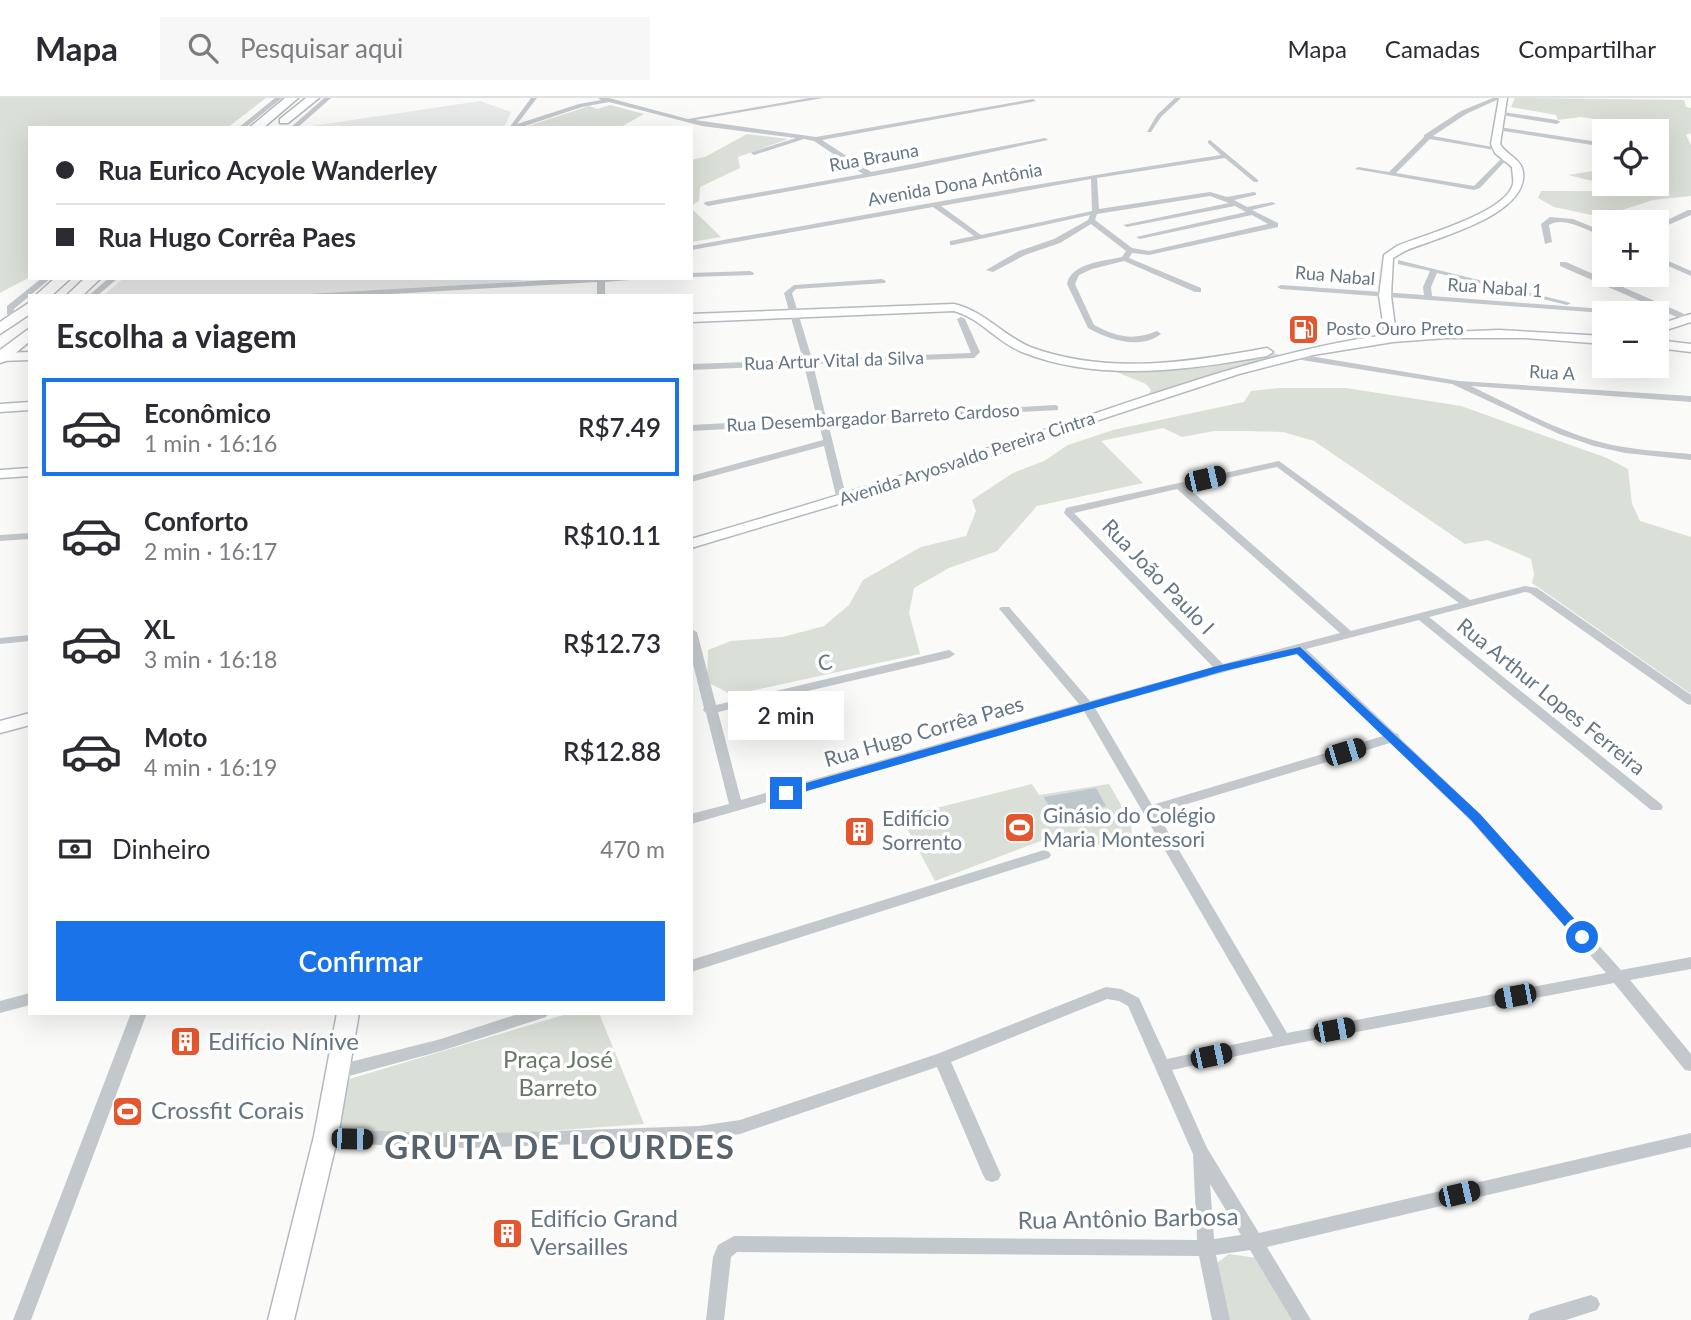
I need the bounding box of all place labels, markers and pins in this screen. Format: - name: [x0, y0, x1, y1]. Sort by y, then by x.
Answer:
- fuel station icon: Posto Ouro Preto: [1286, 312, 1320, 346]
- place label: Posto Ouro Preto: [1326, 317, 1464, 339]
- place label: Ginásio do Colégio Maria Montessori: [1043, 802, 1216, 851]
- place label: Edifício Sorrento: [882, 805, 962, 854]
- sports icon: Ginásio do Colégio Maria Montessori: [1003, 811, 1037, 845]
- building icon: Edifício Sorrento: [842, 814, 876, 848]
- building icon: Edifício Nínive: [168, 1025, 202, 1059]
- place label: Edifício Nínive: [208, 1026, 359, 1055]
- sports icon: Crossfit Corais: [111, 1094, 145, 1128]
- place label: Crossfit Corais: [151, 1095, 304, 1124]
- place label: Edifício Grand Versailles: [530, 1203, 678, 1260]
- building icon: Edifício Grand Versailles: [490, 1216, 524, 1250]

